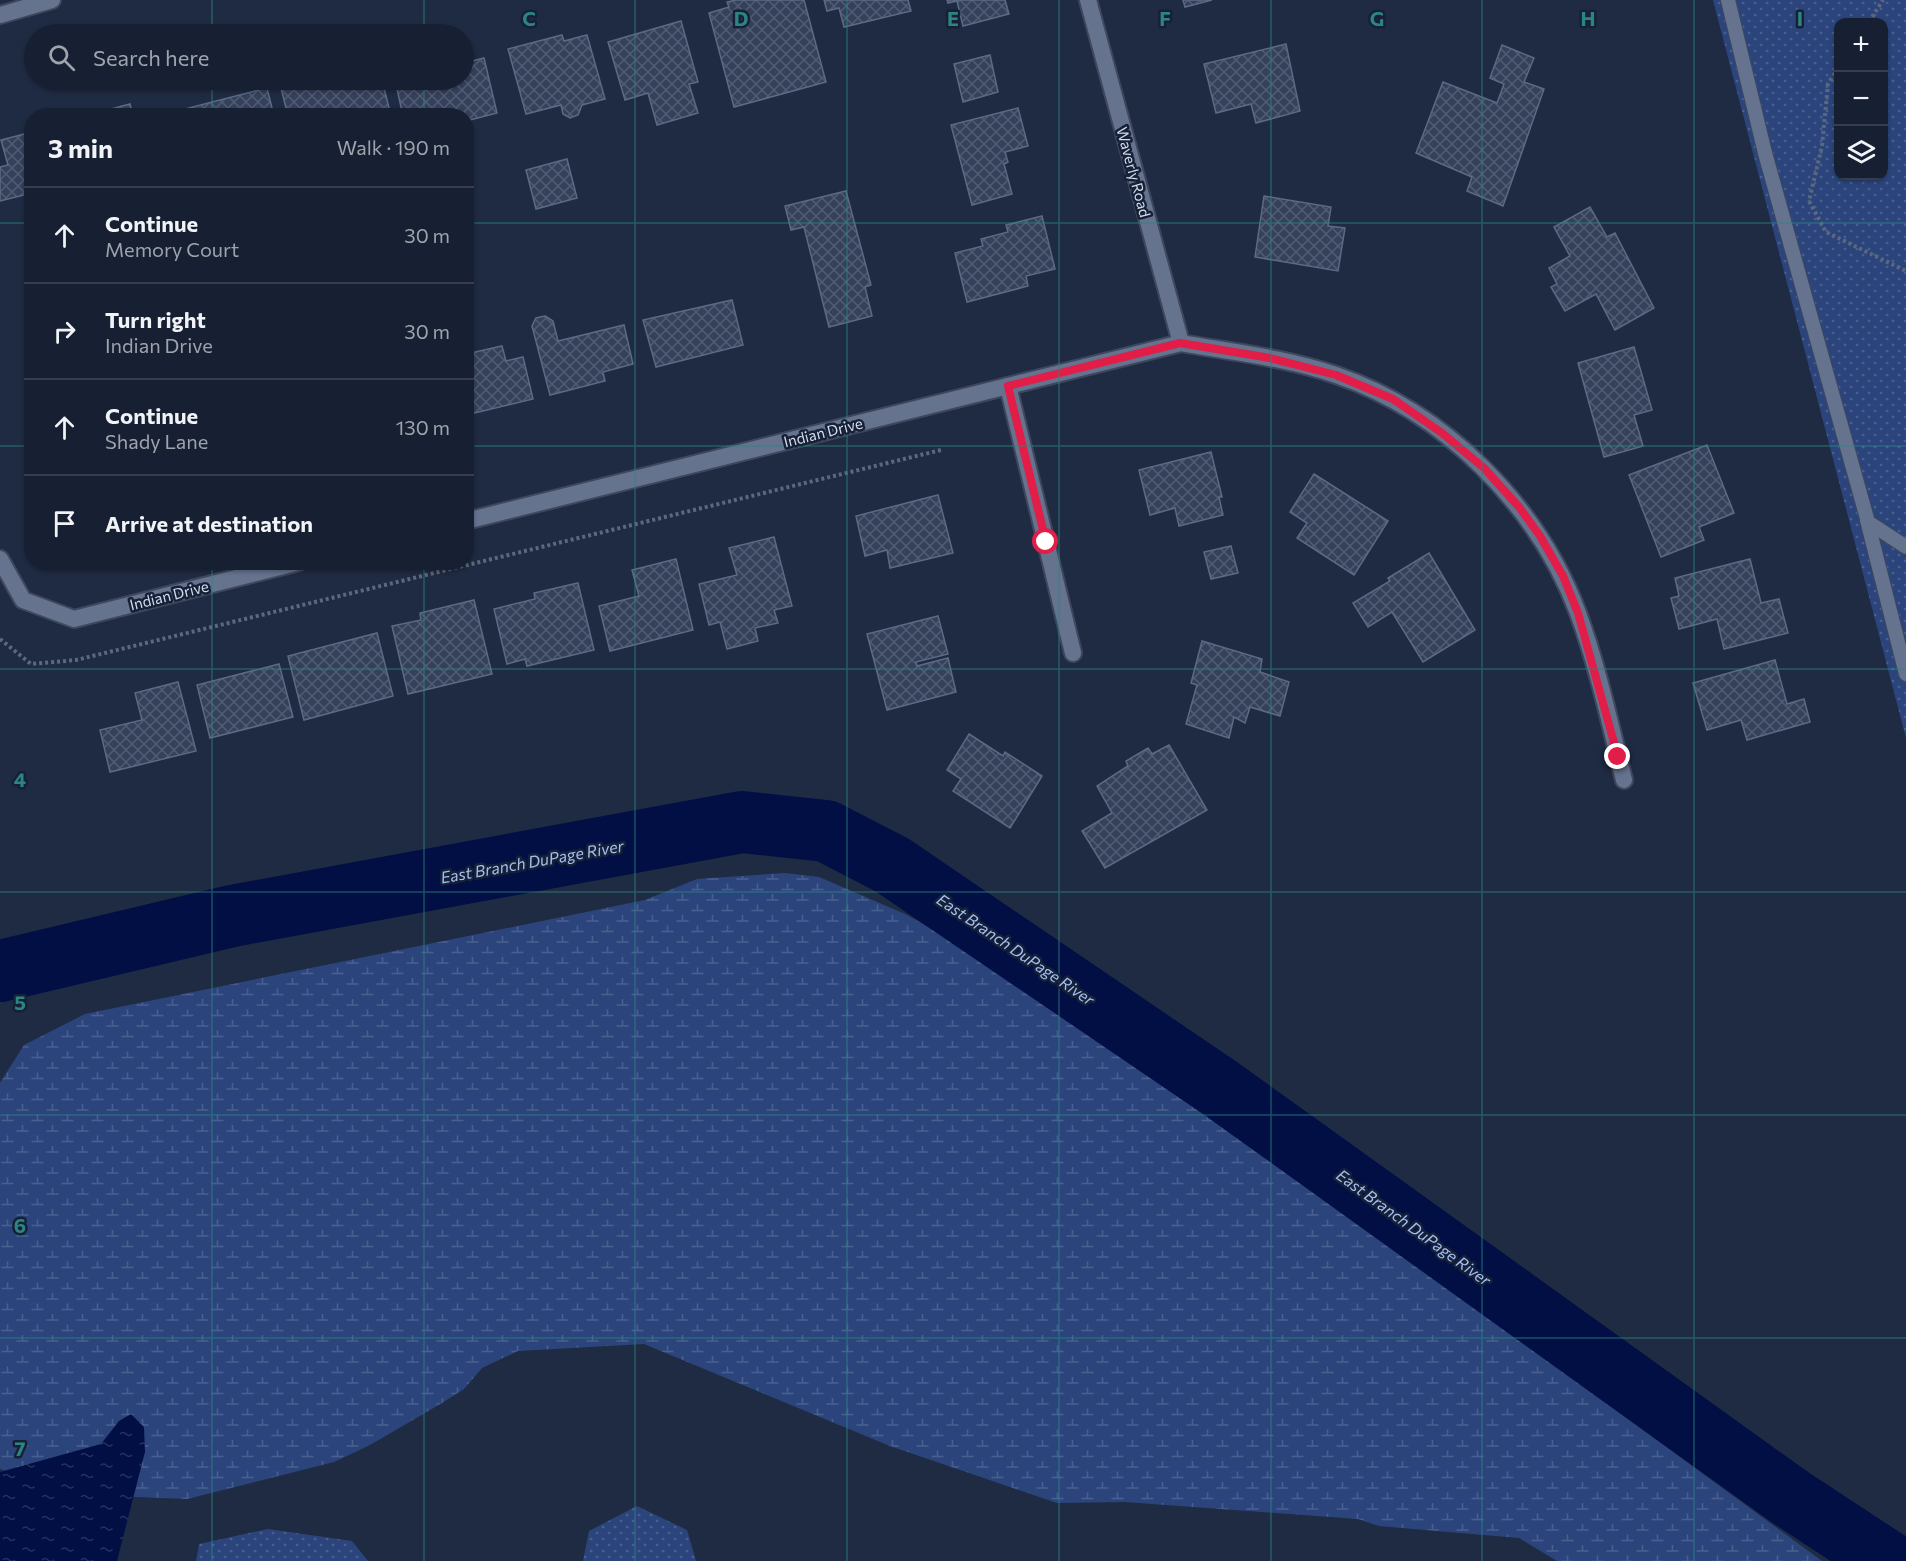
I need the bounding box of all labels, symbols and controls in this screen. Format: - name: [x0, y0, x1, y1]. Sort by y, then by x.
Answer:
- text: C: [522, 6, 536, 30]
- text: D: [734, 6, 748, 30]
- text: E: [947, 6, 959, 30]
- text: F: [1159, 6, 1171, 30]
- text: G: [1370, 6, 1384, 30]
- text: H: [1581, 6, 1596, 30]
- text: I: [1797, 6, 1803, 30]
- map controls: [1834, 18, 1888, 180]
- button: +: [1834, 18, 1888, 72]
- search box: [24, 24, 474, 90]
- icon: search: [45, 41, 78, 74]
- text: Search here: [93, 44, 209, 71]
- button: −: [1834, 72, 1888, 126]
- street label: Waverly Road: [1113, 125, 1155, 219]
- button: layers: [1834, 126, 1888, 180]
- text: 3 min: [48, 132, 113, 163]
- text: Walk · 190 m: [337, 135, 450, 159]
- text: Continue: [105, 210, 198, 237]
- icon: ahead: [48, 219, 81, 252]
- text: 30 m: [404, 223, 450, 247]
- text: Memory Court: [105, 237, 239, 261]
- text: Turn right: [105, 306, 206, 333]
- icon: right: [48, 315, 81, 348]
- text: 30 m: [404, 319, 450, 343]
- text: Indian Drive: [105, 333, 213, 357]
- text: Continue: [105, 402, 198, 429]
- icon: ahead: [48, 411, 81, 444]
- street label: Indian Drive: [782, 413, 864, 451]
- text: 130 m: [396, 415, 450, 439]
- text: Shady Lane: [105, 429, 208, 453]
- icon: arrive: [48, 507, 81, 540]
- text: Arrive at destination: [105, 510, 313, 537]
- route start: [1032, 528, 1058, 554]
- street label: Indian Drive: [128, 576, 210, 614]
- route end: [1604, 743, 1630, 769]
- text: 4: [14, 767, 26, 791]
- water label: East Branch DuPage River: [439, 835, 626, 886]
- water label: East Branch DuPage River: [934, 889, 1099, 1009]
- text: 5: [14, 990, 26, 1014]
- water label: East Branch DuPage River: [1333, 1165, 1495, 1290]
- text: 6: [14, 1213, 26, 1237]
- text: 7: [15, 1436, 26, 1460]

